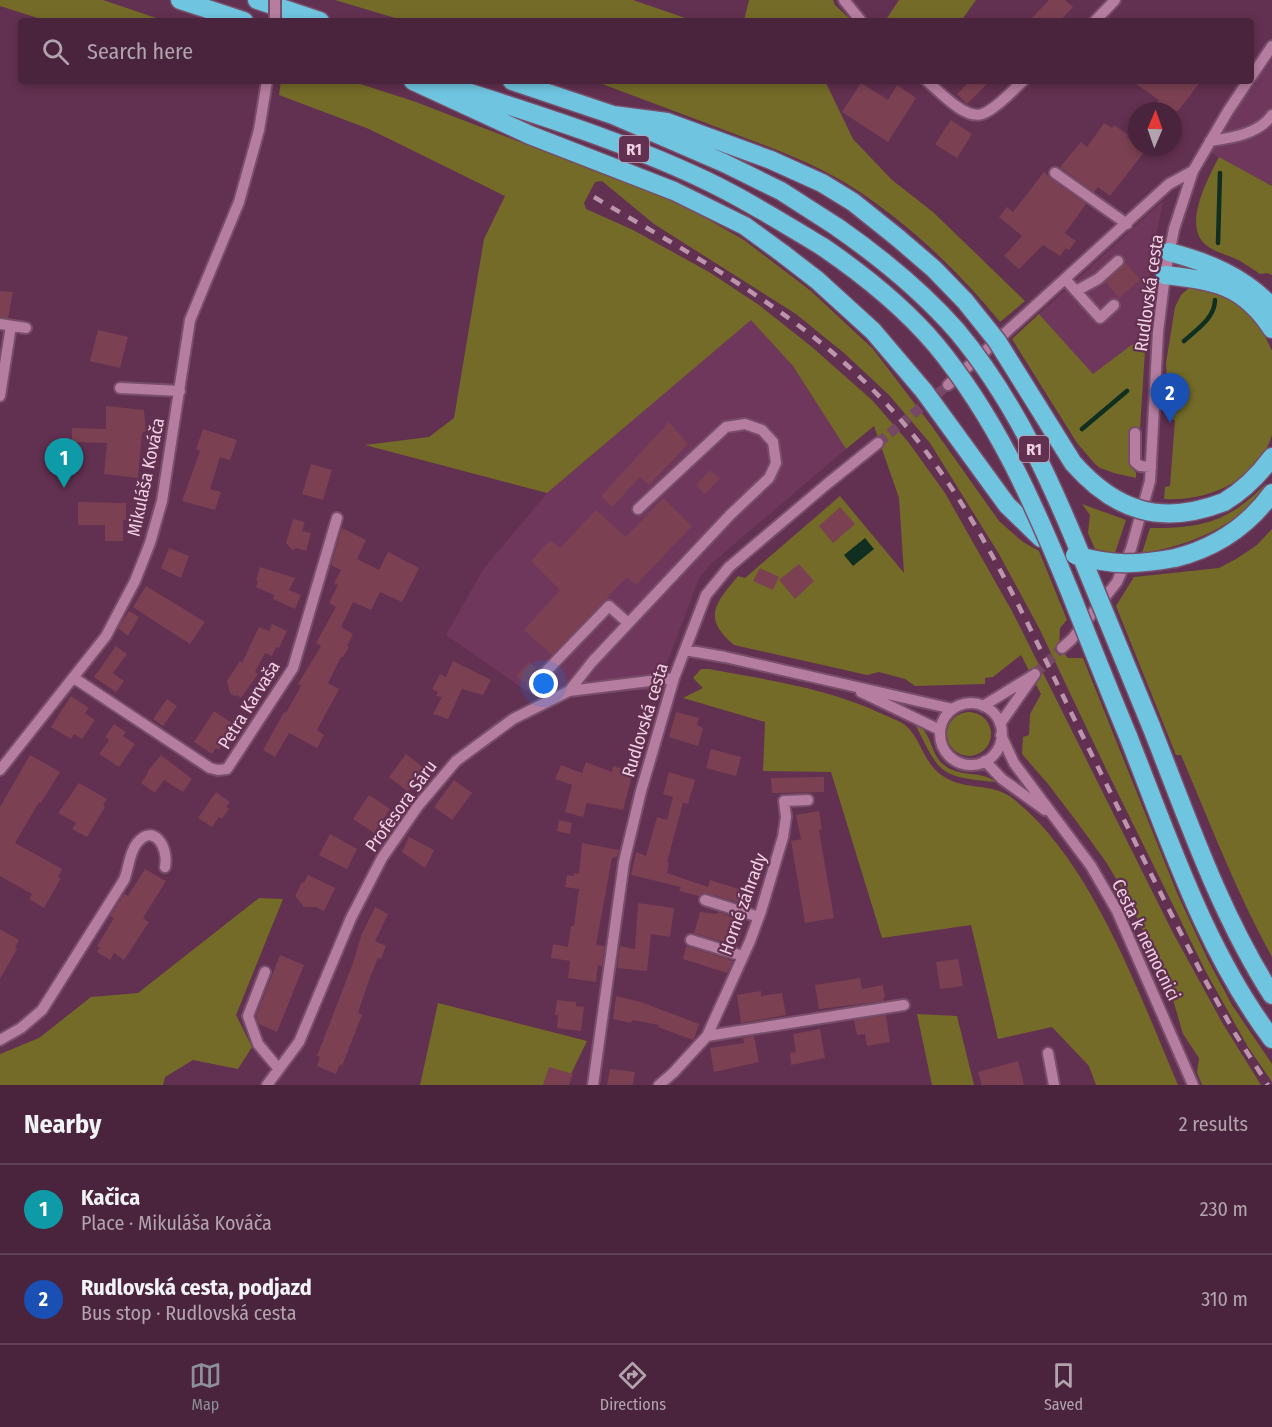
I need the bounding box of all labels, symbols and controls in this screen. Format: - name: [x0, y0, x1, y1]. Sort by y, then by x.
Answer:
- search box: [18, 18, 1254, 84]
- icon: search: [39, 35, 72, 68]
- text: Search here: [87, 38, 193, 65]
- north arrow: [1128, 102, 1182, 156]
- road number: R1: [619, 136, 649, 162]
- street label: Rudlovská cesta: [1130, 233, 1168, 353]
- pin: 2: [1150, 374, 1190, 423]
- street label: Mikuláša Kováča: [123, 416, 169, 538]
- road number: R1: [1019, 436, 1049, 462]
- pin: 1: [44, 438, 84, 488]
- street label: Petra Karvaša: [213, 657, 285, 753]
- street label: Rudlovská cesta: [617, 660, 673, 780]
- your location: [529, 669, 558, 698]
- street label: Profesora Sáru: [360, 756, 442, 856]
- street label: Horné záhrady: [714, 850, 772, 958]
- street label: Cesta k nemocnici: [1107, 876, 1185, 1004]
- text: Nearby: [24, 1109, 101, 1140]
- text: 2 results: [1179, 1112, 1248, 1136]
- text: Kačica: [81, 1184, 140, 1211]
- text: 1: [39, 1197, 48, 1221]
- text: 230 m: [1200, 1197, 1248, 1221]
- text: Place · Mikuláša Kováča: [81, 1211, 272, 1235]
- text: Rudlovská cesta, podjazd: [81, 1274, 312, 1301]
- text: 2: [39, 1287, 48, 1311]
- text: 310 m: [1201, 1287, 1248, 1311]
- text: Bus stop · Rudlovská cesta: [81, 1301, 297, 1325]
- tab: Map: [189, 1359, 222, 1414]
- tab: Directions: [600, 1359, 666, 1414]
- tab: Saved: [1044, 1359, 1083, 1414]

